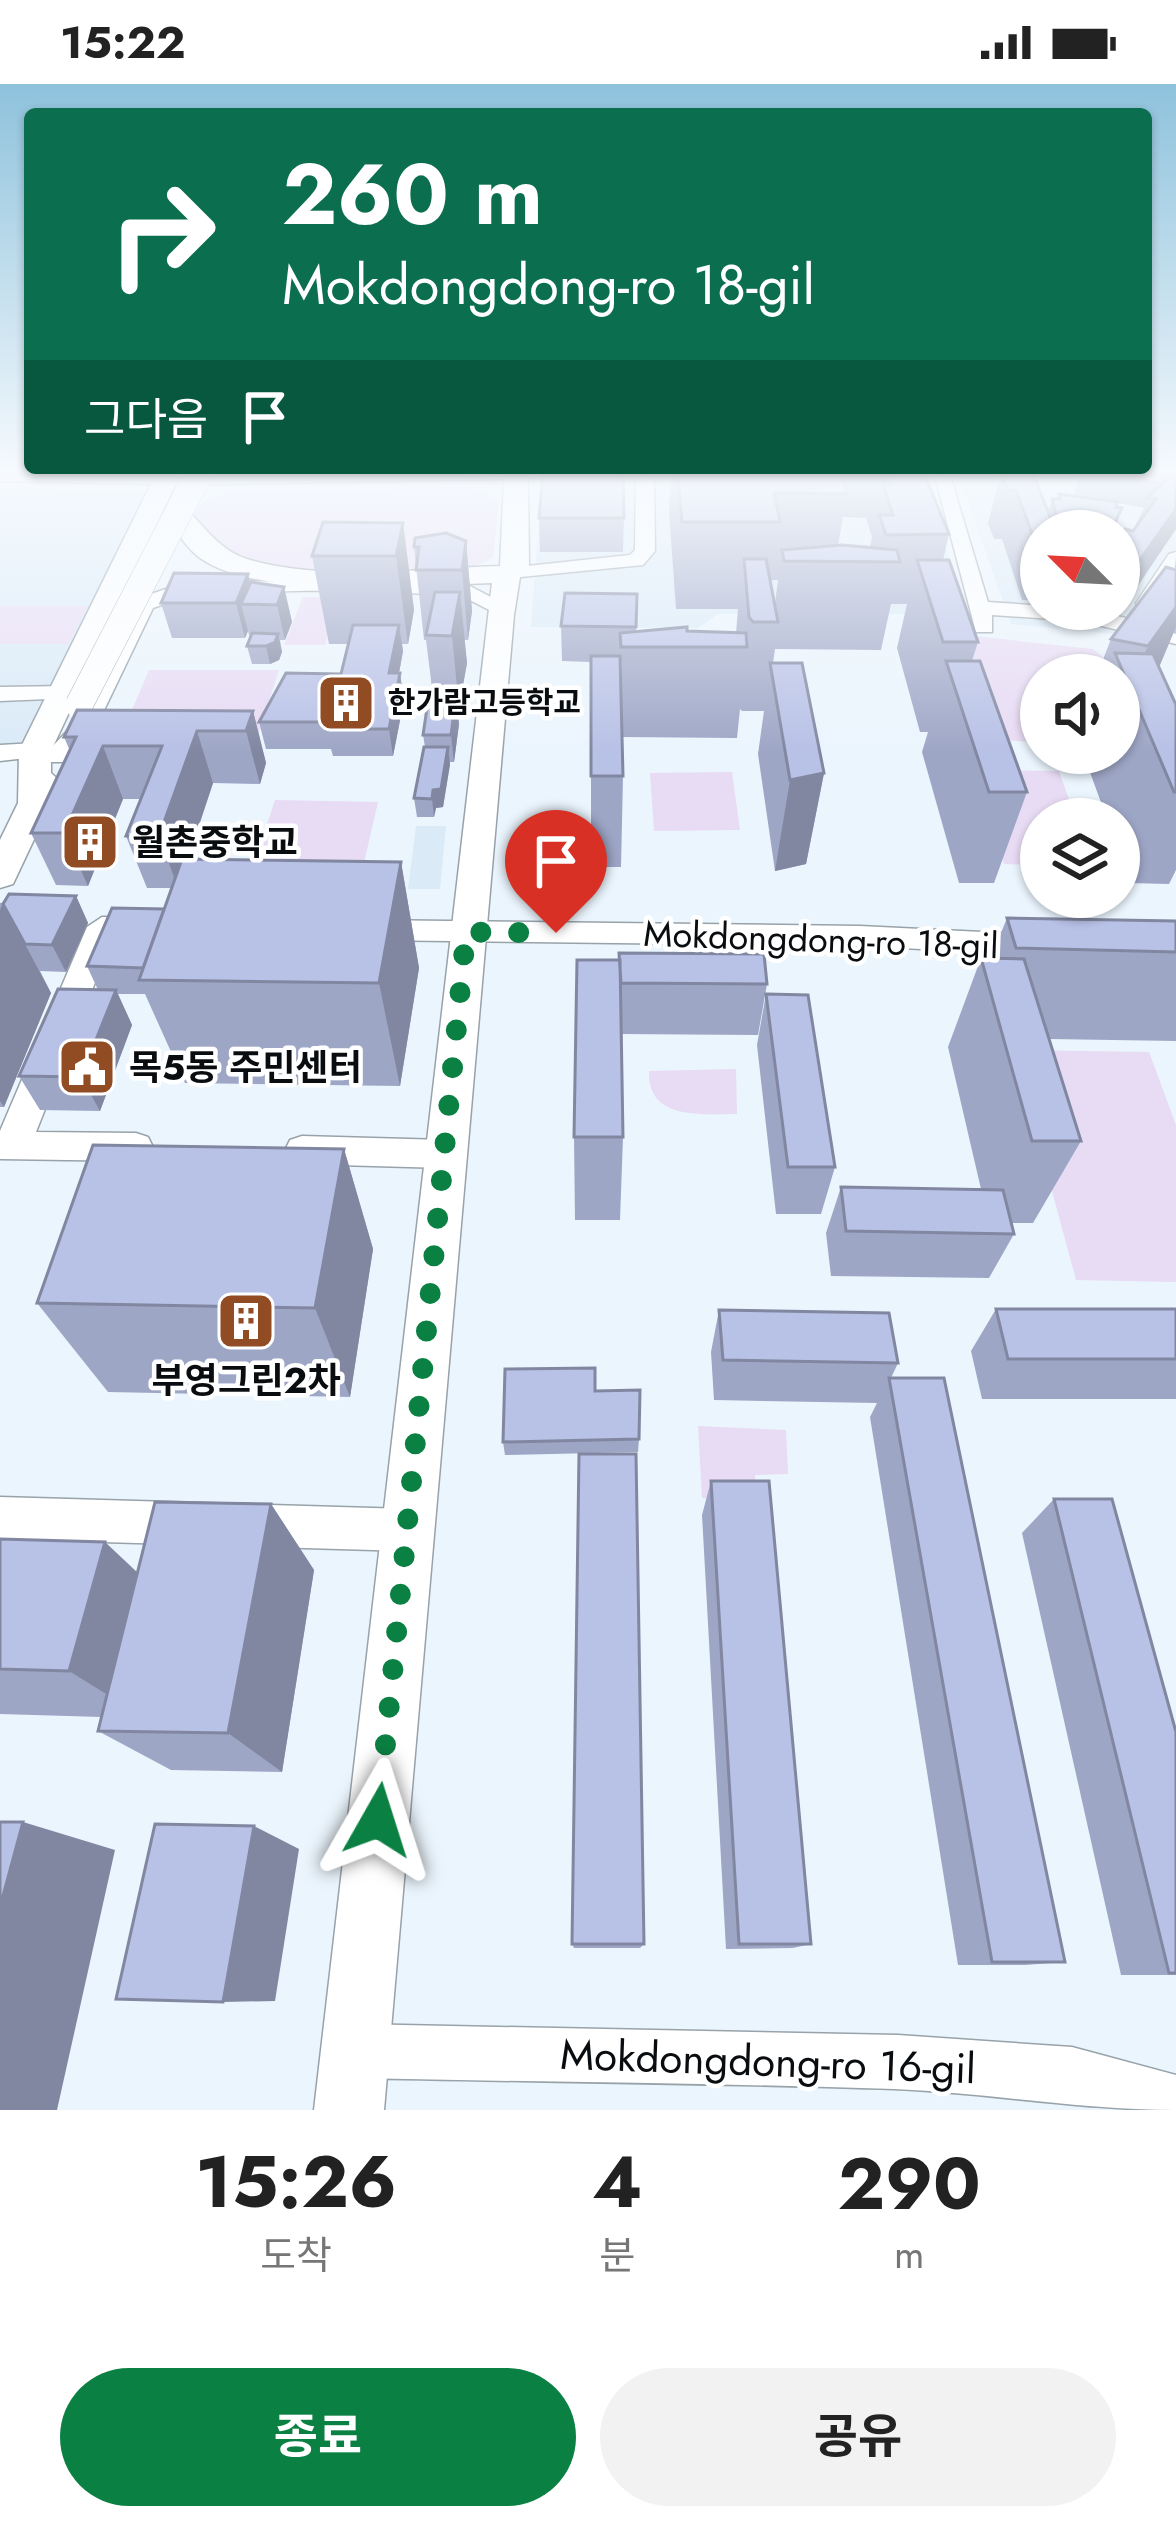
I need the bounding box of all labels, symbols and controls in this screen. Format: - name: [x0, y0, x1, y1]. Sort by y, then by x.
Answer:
- text: 15:22: [60, 10, 185, 75]
- text: 260 m: [282, 134, 543, 256]
- icon: right: [84, 156, 240, 312]
- text: Mokdongdong-ro 18-gil: [282, 246, 815, 324]
- icon: arrive: [232, 384, 298, 450]
- text: 그다음: [84, 387, 208, 452]
- north arrow: [1020, 510, 1140, 630]
- map controls: [1020, 510, 1140, 918]
- button: sound: [1020, 654, 1140, 774]
- building icon: 한가람고등학교: [315, 672, 377, 734]
- place label: 한가람고등학교: [388, 681, 581, 724]
- button: layers: [1020, 798, 1140, 918]
- pin: [505, 810, 607, 933]
- building icon: 월촌중학교: [59, 811, 121, 873]
- place label: 월촌중학교: [132, 816, 298, 868]
- icon: arrive: [523, 828, 589, 894]
- street label: Mokdongdong-ro 18-gil: [643, 907, 999, 971]
- public building icon: 목5동 주민센터: [56, 1036, 118, 1098]
- place label: 목5동 주민센터: [129, 1041, 362, 1093]
- building icon: 부영그린2차: [215, 1290, 277, 1352]
- place label: 부영그린2차: [151, 1354, 341, 1406]
- position arrow: [315, 1757, 441, 1883]
- street label: Mokdongdong-ro 16-gil: [559, 2024, 977, 2099]
- text: 15:26: [195, 2130, 397, 2234]
- text: 4: [592, 2130, 642, 2234]
- text: 290: [838, 2132, 981, 2236]
- text: m: [894, 2226, 924, 2283]
- text: 도착: [260, 2227, 332, 2284]
- text: 분: [599, 2227, 635, 2284]
- button: 종료: [60, 2368, 576, 2506]
- button: 공유: [600, 2368, 1116, 2506]

